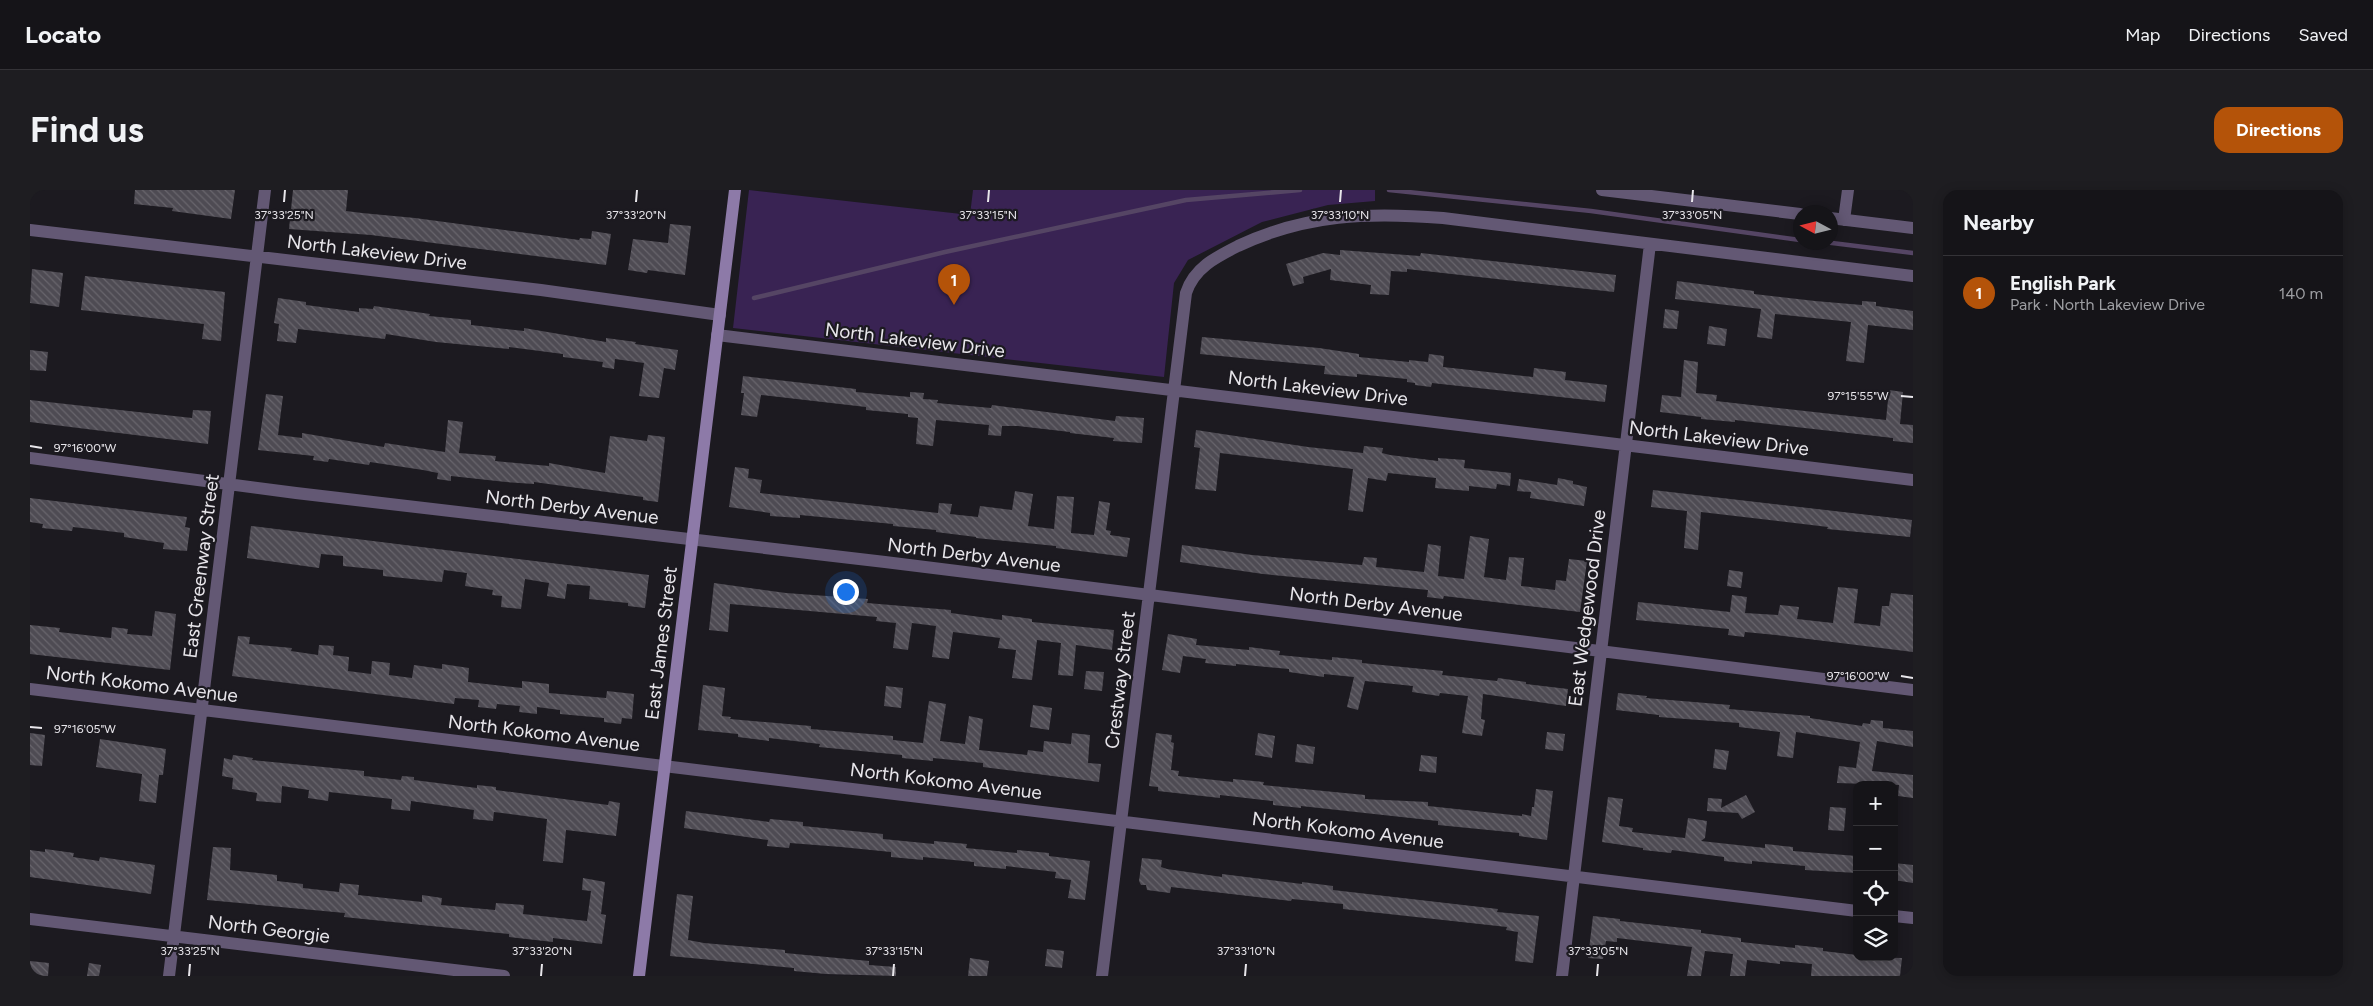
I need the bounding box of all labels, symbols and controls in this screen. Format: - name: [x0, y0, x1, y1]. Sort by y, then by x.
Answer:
- text: Locato: [25, 20, 101, 49]
- text: Map: [2125, 24, 2160, 46]
- text: Directions: [2188, 24, 2270, 46]
- text: Saved: [2298, 24, 2348, 46]
- button: Directions: [2214, 107, 2343, 153]
- text: Find us: [30, 109, 144, 151]
- north arrow: [1793, 205, 1838, 250]
- text: 37°33'25"N: [254, 208, 314, 222]
- text: 37°33'20"N: [606, 208, 666, 222]
- text: 37°33'15"N: [959, 208, 1017, 222]
- text: 37°33'10"N: [1311, 208, 1369, 222]
- text: 37°33'05"N: [1662, 208, 1722, 222]
- text: Nearby: [1963, 210, 2034, 235]
- street label: North Lakeview Drive: [286, 230, 468, 274]
- pin: 1: [938, 264, 970, 305]
- text: English Park: [2010, 272, 2116, 295]
- text: 1: [1976, 284, 1982, 303]
- text: 140 m: [2279, 284, 2323, 303]
- text: Park · North Lakeview Drive: [2010, 295, 2205, 314]
- street label: North Lakeview Drive: [824, 318, 1006, 362]
- street label: North Lakeview Drive: [1227, 366, 1409, 410]
- text: 97°15'55"W: [1827, 389, 1889, 403]
- street label: North Lakeview Drive: [1628, 416, 1810, 460]
- text: 97°16'00"W: [54, 441, 117, 455]
- street label: East Greenway Street: [178, 472, 224, 660]
- street label: North Derby Avenue: [484, 485, 660, 529]
- street label: East Wedgewood Drive: [1563, 508, 1611, 708]
- street label: North Derby Avenue: [886, 533, 1062, 577]
- street label: East James Street: [640, 565, 682, 721]
- your location: [833, 579, 859, 605]
- street label: North Derby Avenue: [1288, 582, 1464, 626]
- street label: Crestway Street: [1100, 610, 1140, 750]
- street label: North Kokomo Avenue: [45, 661, 239, 707]
- text: 97°16'00"W: [1827, 669, 1890, 683]
- street label: North Kokomo Avenue: [447, 710, 641, 756]
- text: 97°16'05"W: [54, 722, 116, 736]
- street label: North Kokomo Avenue: [849, 758, 1043, 804]
- map controls: [1853, 781, 1898, 961]
- button: +: [1853, 781, 1898, 826]
- street label: North Kokomo Avenue: [1251, 807, 1445, 853]
- button: −: [1853, 826, 1898, 871]
- button: locate: [1853, 871, 1898, 916]
- street label: North Georgie: [207, 910, 331, 948]
- button: layers: [1853, 916, 1898, 961]
- text: 37°33'25"N: [160, 944, 220, 958]
- text: 37°33'20"N: [512, 944, 572, 958]
- text: 37°33'15"N: [865, 944, 923, 958]
- text: 37°33'10"N: [1217, 944, 1275, 958]
- text: 37°33'05"N: [1568, 944, 1628, 958]

